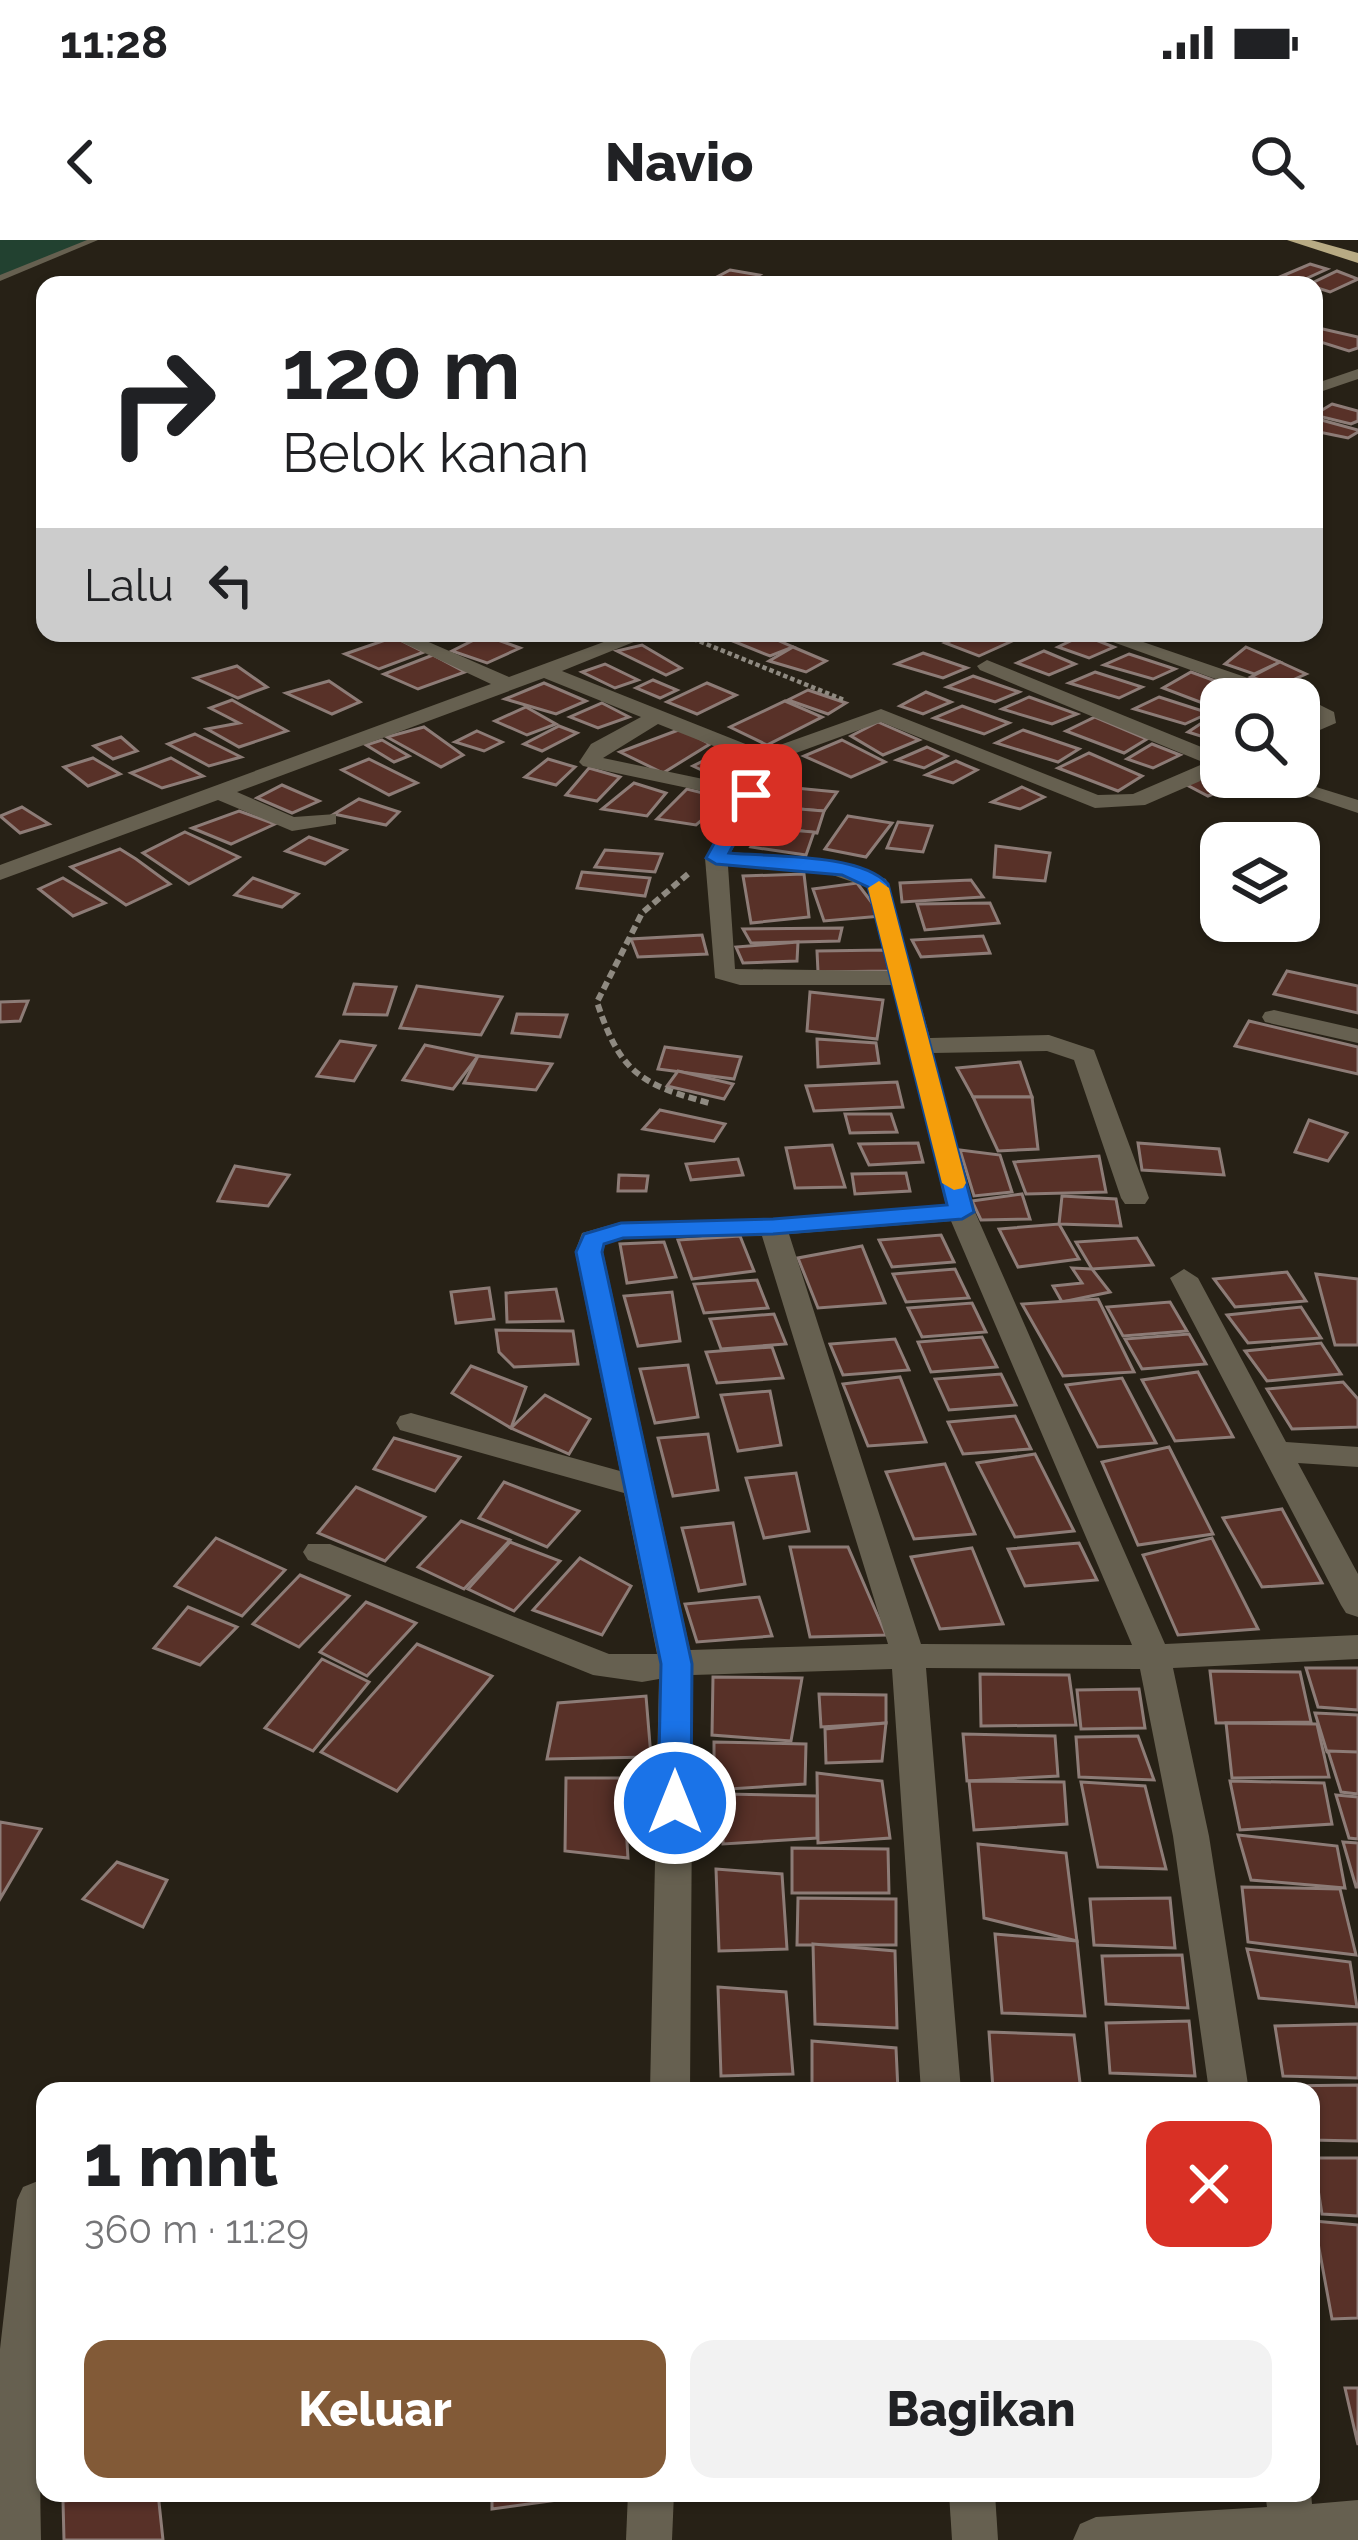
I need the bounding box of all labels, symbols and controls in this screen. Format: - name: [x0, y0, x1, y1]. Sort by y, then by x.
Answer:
- text: 11:28: [60, 16, 168, 69]
- icon: back: [48, 129, 114, 195]
- icon: search: [1244, 129, 1310, 195]
- text: Navio: [605, 130, 753, 194]
- text: 120 m: [282, 320, 521, 419]
- icon: right: [84, 324, 240, 480]
- text: Belok kanan: [282, 421, 589, 485]
- icon: left: [198, 552, 264, 618]
- text: Lalu: [84, 559, 174, 612]
- map controls: [1200, 678, 1320, 942]
- button: search: [1200, 678, 1320, 798]
- pin: [700, 744, 802, 846]
- icon: arrive: [718, 762, 784, 828]
- button: layers: [1200, 822, 1320, 942]
- position arrow: [612, 1740, 738, 1866]
- text: 1 mnt: [84, 2118, 278, 2203]
- button: close: [1146, 2121, 1272, 2247]
- text: 360 m · 11:29: [84, 2206, 309, 2252]
- button: Keluar: [84, 2340, 666, 2478]
- button: Bagikan: [690, 2340, 1272, 2478]

